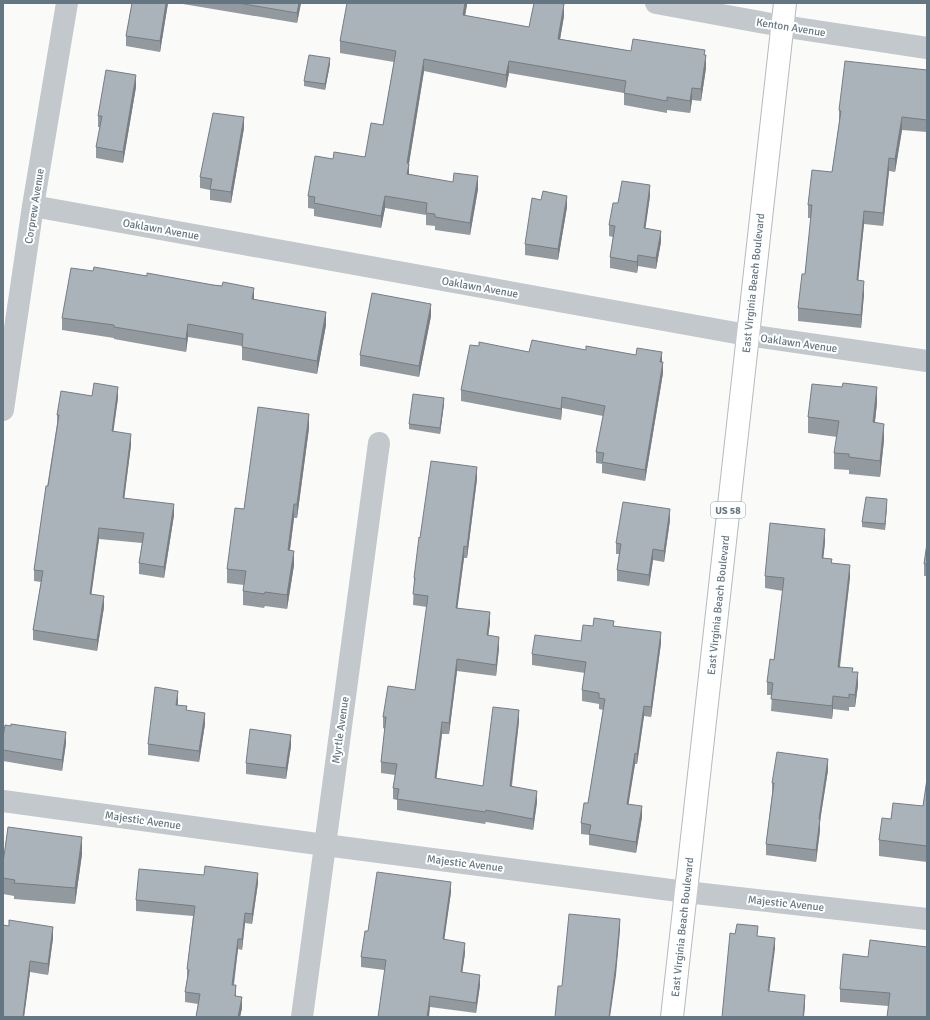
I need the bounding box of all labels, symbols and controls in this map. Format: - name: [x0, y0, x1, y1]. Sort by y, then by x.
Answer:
- street label: Kenton Avenue: [755, 16, 827, 39]
- street label: Corprew Avenue: [22, 167, 47, 245]
- street label: East Virginia Beach Boulevard: [740, 212, 767, 354]
- street label: Oaklawn Avenue: [122, 216, 200, 243]
- street label: Oaklawn Avenue: [441, 274, 519, 301]
- street label: Oaklawn Avenue: [760, 332, 838, 355]
- road number: US 58: [711, 502, 745, 518]
- street label: East Virginia Beach Boulevard: [705, 534, 732, 676]
- street label: Myrtle Avenue: [329, 696, 352, 764]
- street label: Majestic Avenue: [104, 809, 182, 832]
- street label: Majestic Avenue: [426, 852, 504, 875]
- street label: East Virginia Beach Boulevard: [669, 856, 696, 998]
- street label: Majestic Avenue: [747, 893, 825, 914]

